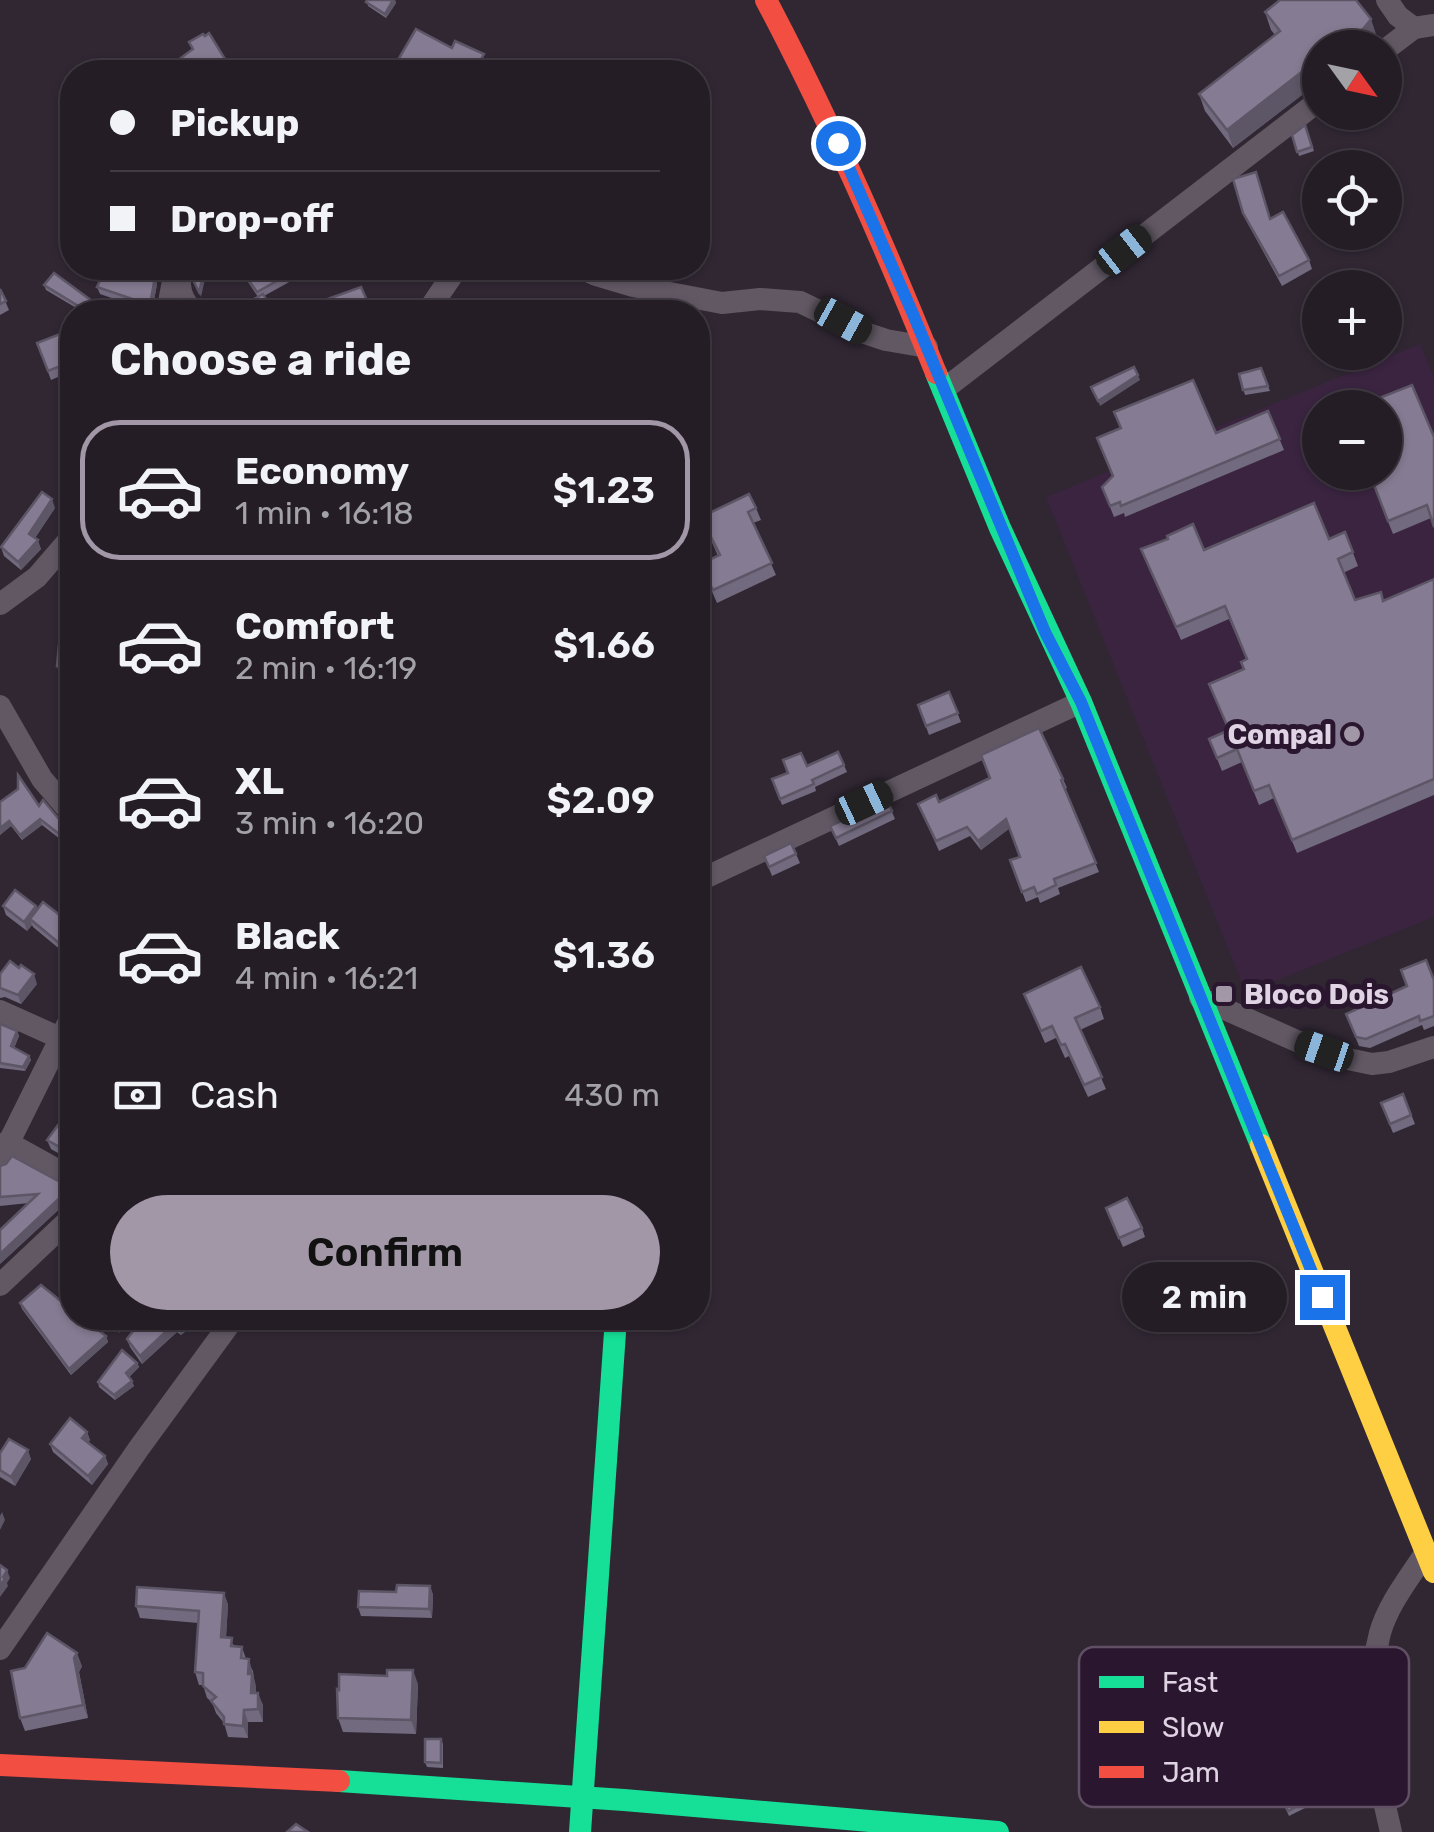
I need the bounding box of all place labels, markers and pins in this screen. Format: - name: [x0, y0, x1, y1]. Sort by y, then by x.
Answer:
- place label: Compal: [1227, 718, 1332, 751]
- marker: Compal: [1341, 723, 1363, 745]
- place label: Bloco Dois: [1244, 978, 1389, 1011]
- marker: Bloco Dois: [1213, 983, 1235, 1005]

